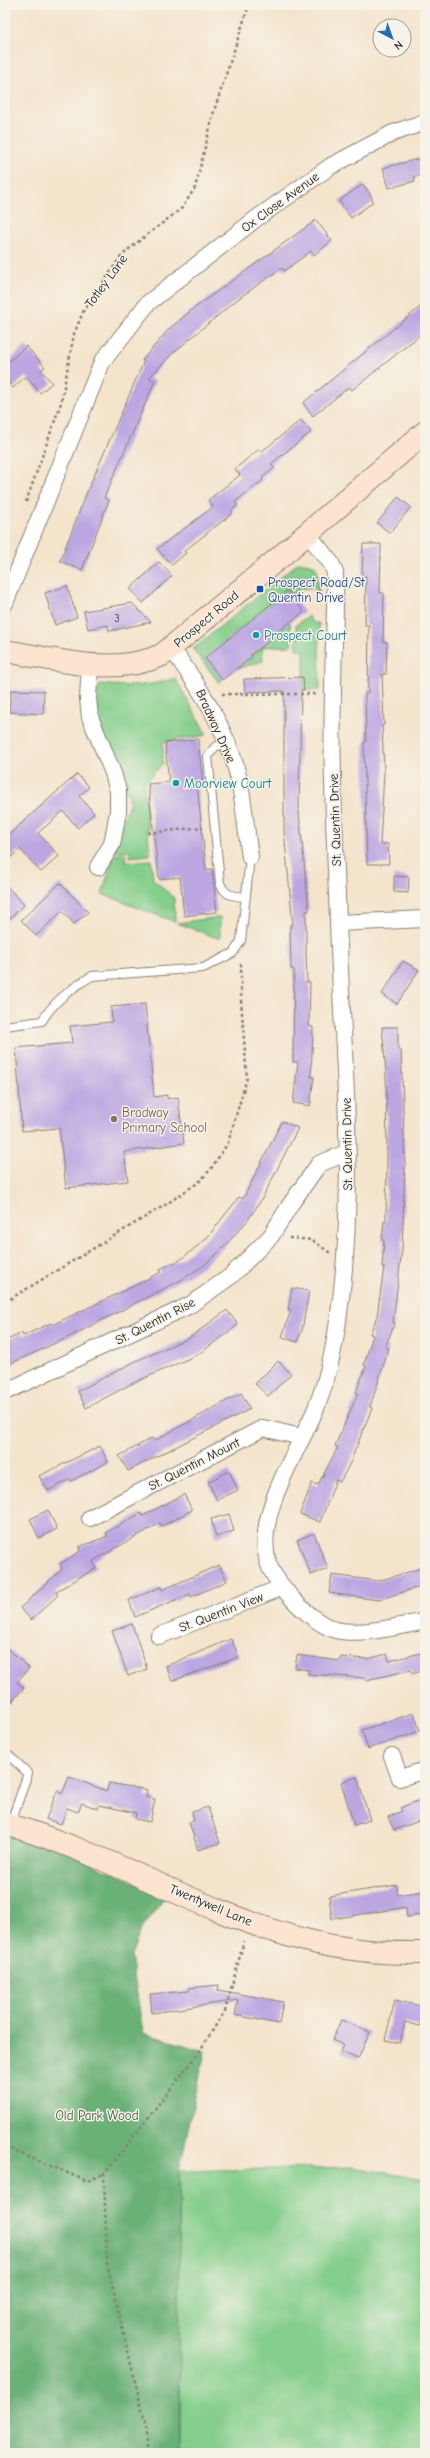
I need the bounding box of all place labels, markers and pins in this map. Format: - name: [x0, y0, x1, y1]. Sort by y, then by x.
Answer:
- place label: Prospect Road/St Quentin Drive: [268, 575, 366, 605]
- marker: Prospect Road/St Quentin Drive: [255, 584, 265, 594]
- place label: Prospect Court: [264, 628, 348, 643]
- marker: Prospect Court: [251, 630, 261, 640]
- place label: Moorview Court: [184, 776, 272, 791]
- marker: Moorview Court: [171, 778, 181, 788]
- place label: Bradway Primary School: [122, 1105, 207, 1135]
- marker: Bradway Primary School: [109, 1114, 119, 1124]

